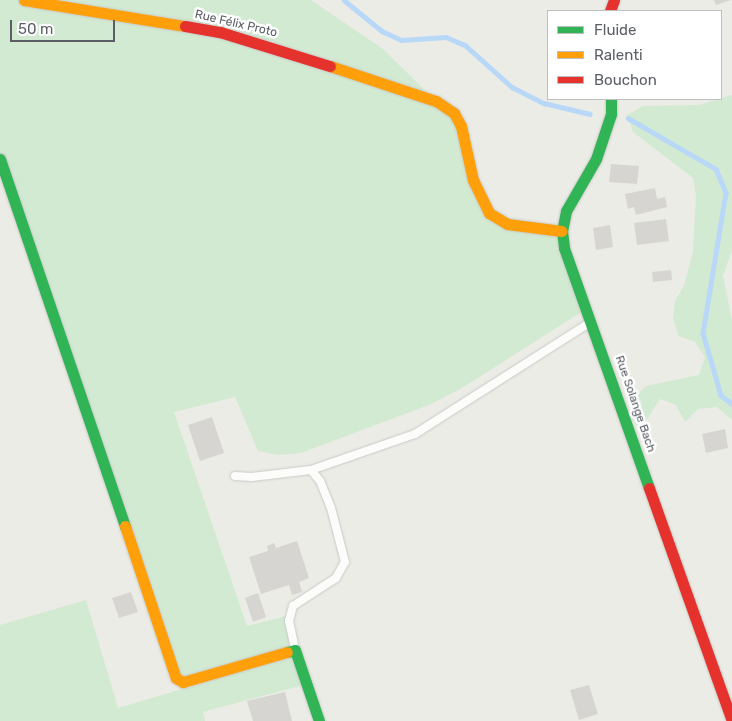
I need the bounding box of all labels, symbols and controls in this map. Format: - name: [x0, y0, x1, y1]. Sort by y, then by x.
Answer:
- street label: Rue Félix Proto: [193, 8, 279, 40]
- scale bar: [12, 10, 118, 42]
- legend: [547, 10, 722, 100]
- text: 50 m: [18, 20, 53, 38]
- text: Fluide: [594, 21, 636, 39]
- text: Ralenti: [594, 46, 643, 64]
- text: Bouchon: [594, 71, 657, 89]
- street label: Rue Solange Bach: [612, 354, 658, 454]

